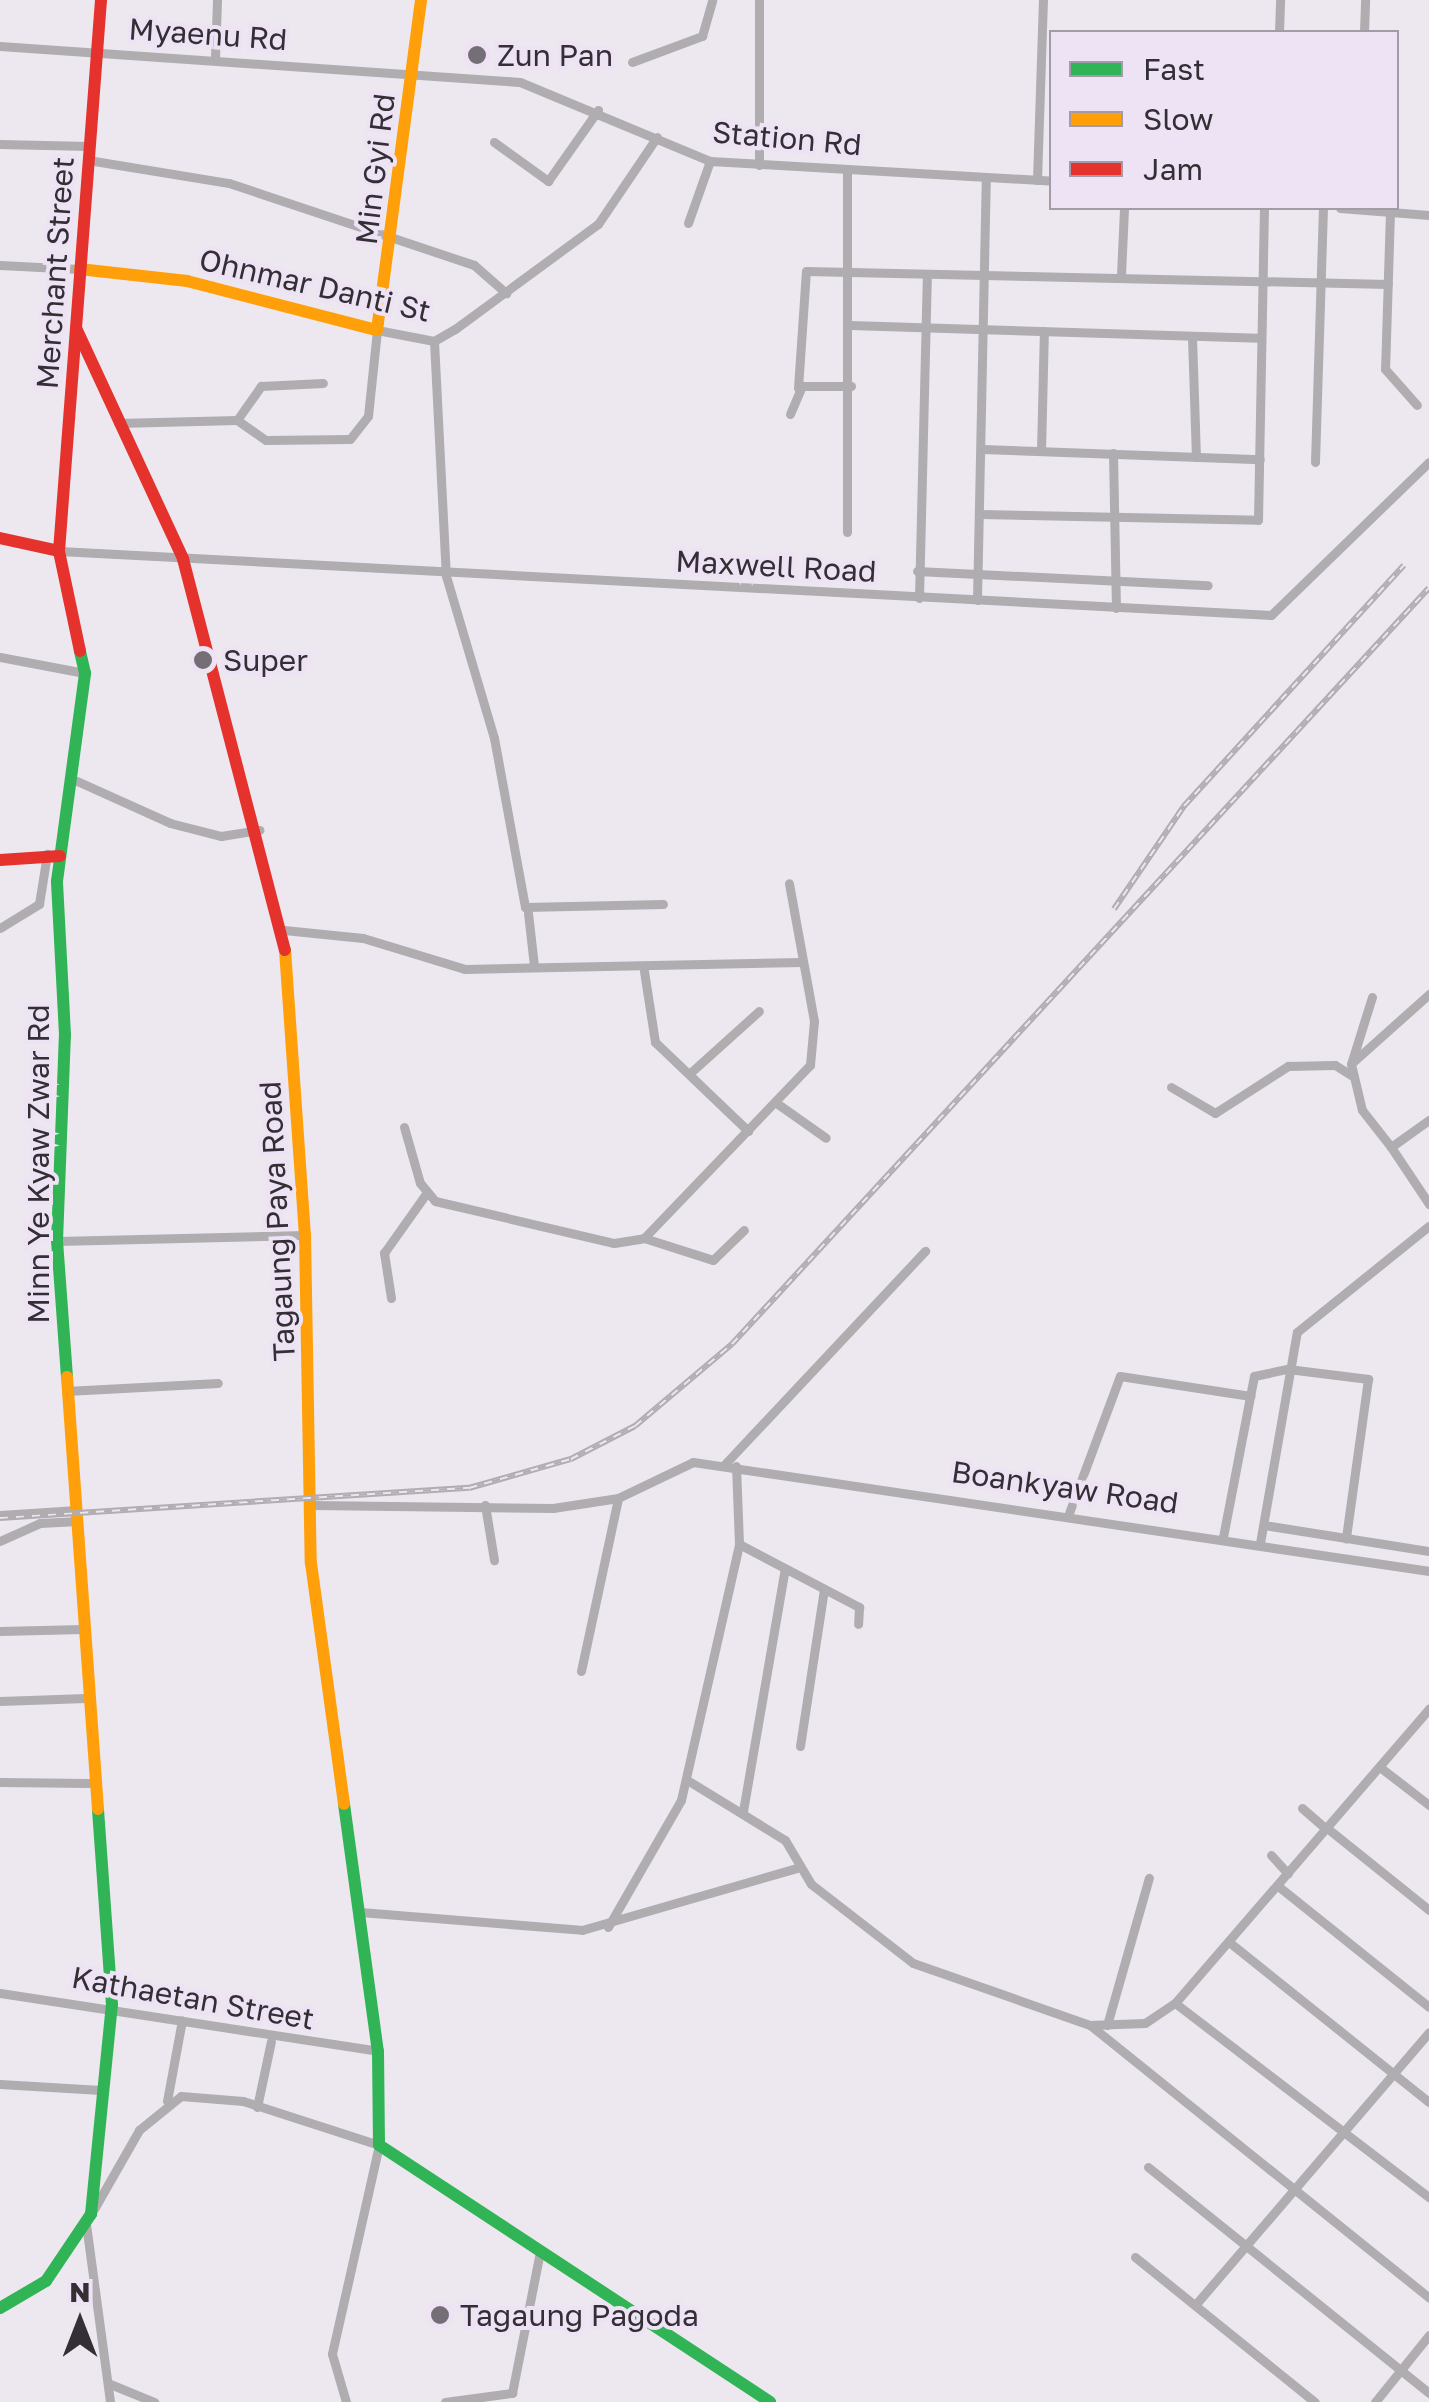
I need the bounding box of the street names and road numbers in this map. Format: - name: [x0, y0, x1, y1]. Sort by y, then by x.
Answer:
- street label: Myaenu Rd: [128, 11, 288, 57]
- street label: Min Gyi Rd: [348, 91, 402, 247]
- street label: Station Rd: [711, 114, 863, 162]
- street label: Merchant Street: [29, 156, 81, 390]
- street label: Ohnmar Danti St: [196, 241, 434, 329]
- street label: Maxwell Road: [675, 543, 877, 589]
- street label: Minn Ye Kyaw Zwar Rd: [20, 1004, 56, 1324]
- street label: Tagaung Paya Road: [252, 1080, 302, 1362]
- street label: Boankyaw Road: [949, 1453, 1181, 1521]
- street label: Kathaetan Street: [69, 1959, 317, 2037]

